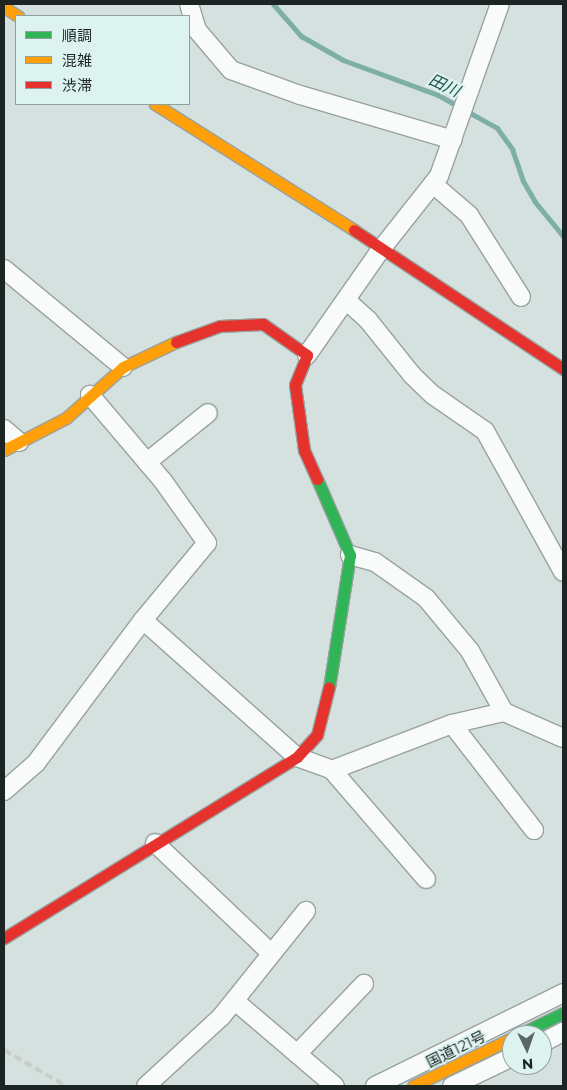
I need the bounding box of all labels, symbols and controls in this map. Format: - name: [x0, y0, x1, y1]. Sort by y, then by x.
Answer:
- legend: [15, 15, 190, 105]
- text: 順調: [62, 26, 92, 45]
- text: 混雑: [62, 51, 92, 70]
- water label: 田川: [425, 71, 463, 101]
- text: 渋滞: [62, 76, 92, 95]
- north arrow: [502, 1025, 552, 1075]
- street label: 国道121号: [423, 1027, 489, 1071]
- text: N: [522, 1055, 534, 1073]

